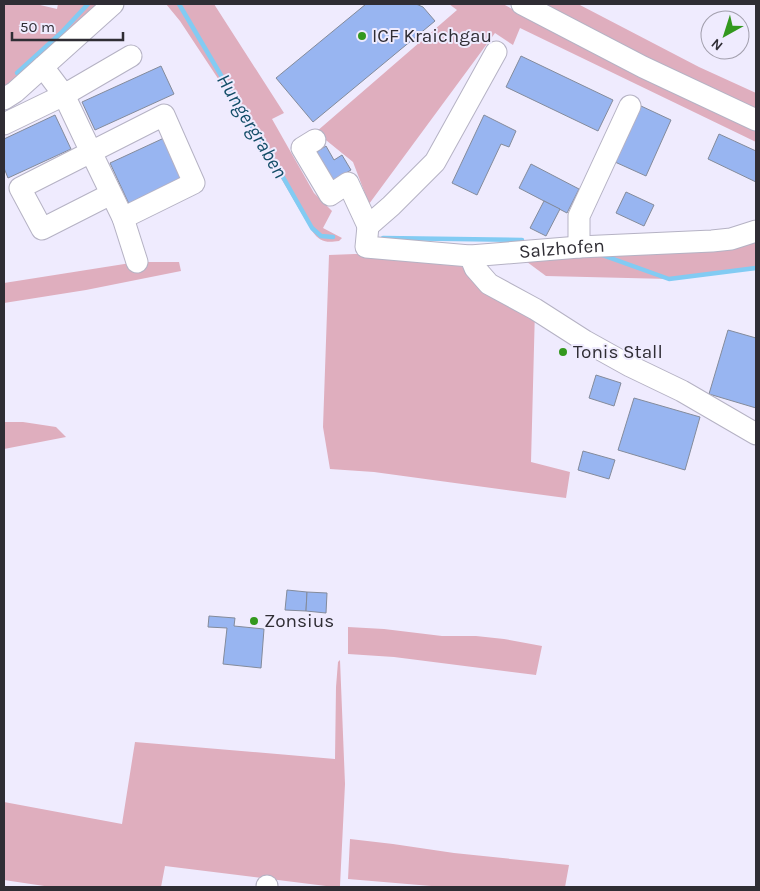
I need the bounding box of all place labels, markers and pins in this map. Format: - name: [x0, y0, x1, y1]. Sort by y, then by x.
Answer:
- place label: ICF Kraichgau: [372, 25, 492, 47]
- marker: ICF Kraichgau: [356, 30, 368, 42]
- place label: Tonis Stall: [573, 341, 663, 363]
- marker: Tonis Stall: [557, 346, 569, 358]
- place label: Zonsius: [264, 610, 334, 632]
- marker: Zonsius: [248, 615, 260, 627]

